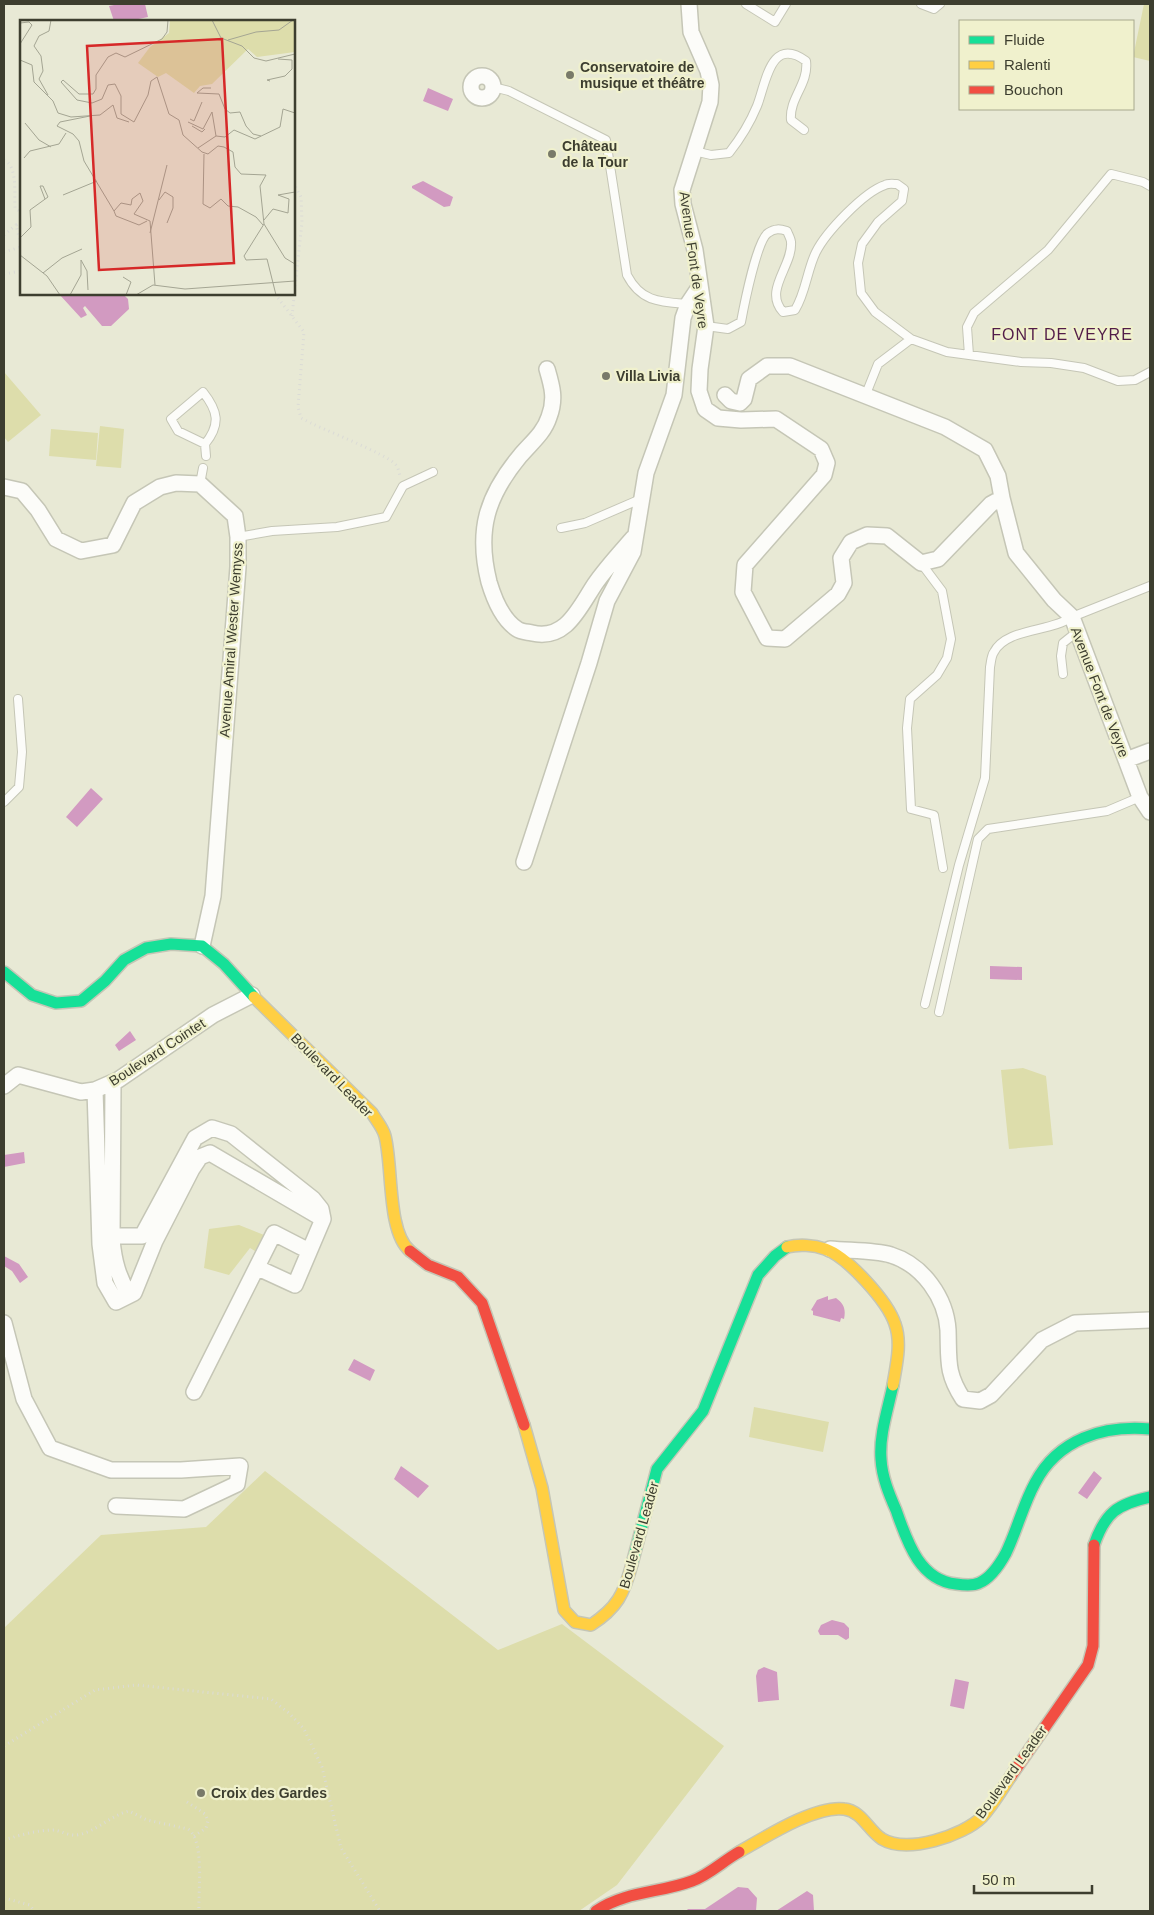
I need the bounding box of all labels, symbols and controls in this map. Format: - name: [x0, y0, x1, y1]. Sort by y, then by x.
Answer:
- inset map: [20, 20, 295, 295]
- legend: [959, 20, 1134, 110]
- text: Fluide: [1004, 31, 1045, 48]
- text: Ralenti: [1004, 56, 1051, 73]
- place label: Conservatoire de musique et théâtre: [580, 59, 705, 91]
- marker: Conservatoire de musique et théâtre: [564, 69, 576, 81]
- text: Bouchon: [1004, 81, 1063, 98]
- place label: Château de la Tour: [562, 138, 628, 170]
- marker: Château de la Tour: [546, 148, 558, 160]
- street label: Avenue Font de Veyre: [676, 190, 712, 330]
- district label: FONT DE VEYRE: [991, 326, 1133, 343]
- place label: Villa Livia: [616, 368, 681, 384]
- marker: Villa Livia: [600, 370, 612, 382]
- street label: Avenue Amiral Wester Wemyss: [216, 542, 246, 738]
- street label: Avenue Font de Veyre: [1068, 625, 1132, 760]
- street label: Boulevard Cointet: [106, 1015, 208, 1089]
- street label: Boulevard Leader: [288, 1030, 376, 1121]
- street label: Boulevard Leader: [616, 1479, 662, 1590]
- street label: Boulevard Leader: [972, 1722, 1050, 1821]
- place label: Croix des Gardes: [211, 1785, 327, 1801]
- marker: Croix des Gardes: [195, 1787, 207, 1799]
- scale bar: [974, 1862, 1092, 1894]
- text: 50 m: [982, 1871, 1015, 1888]

